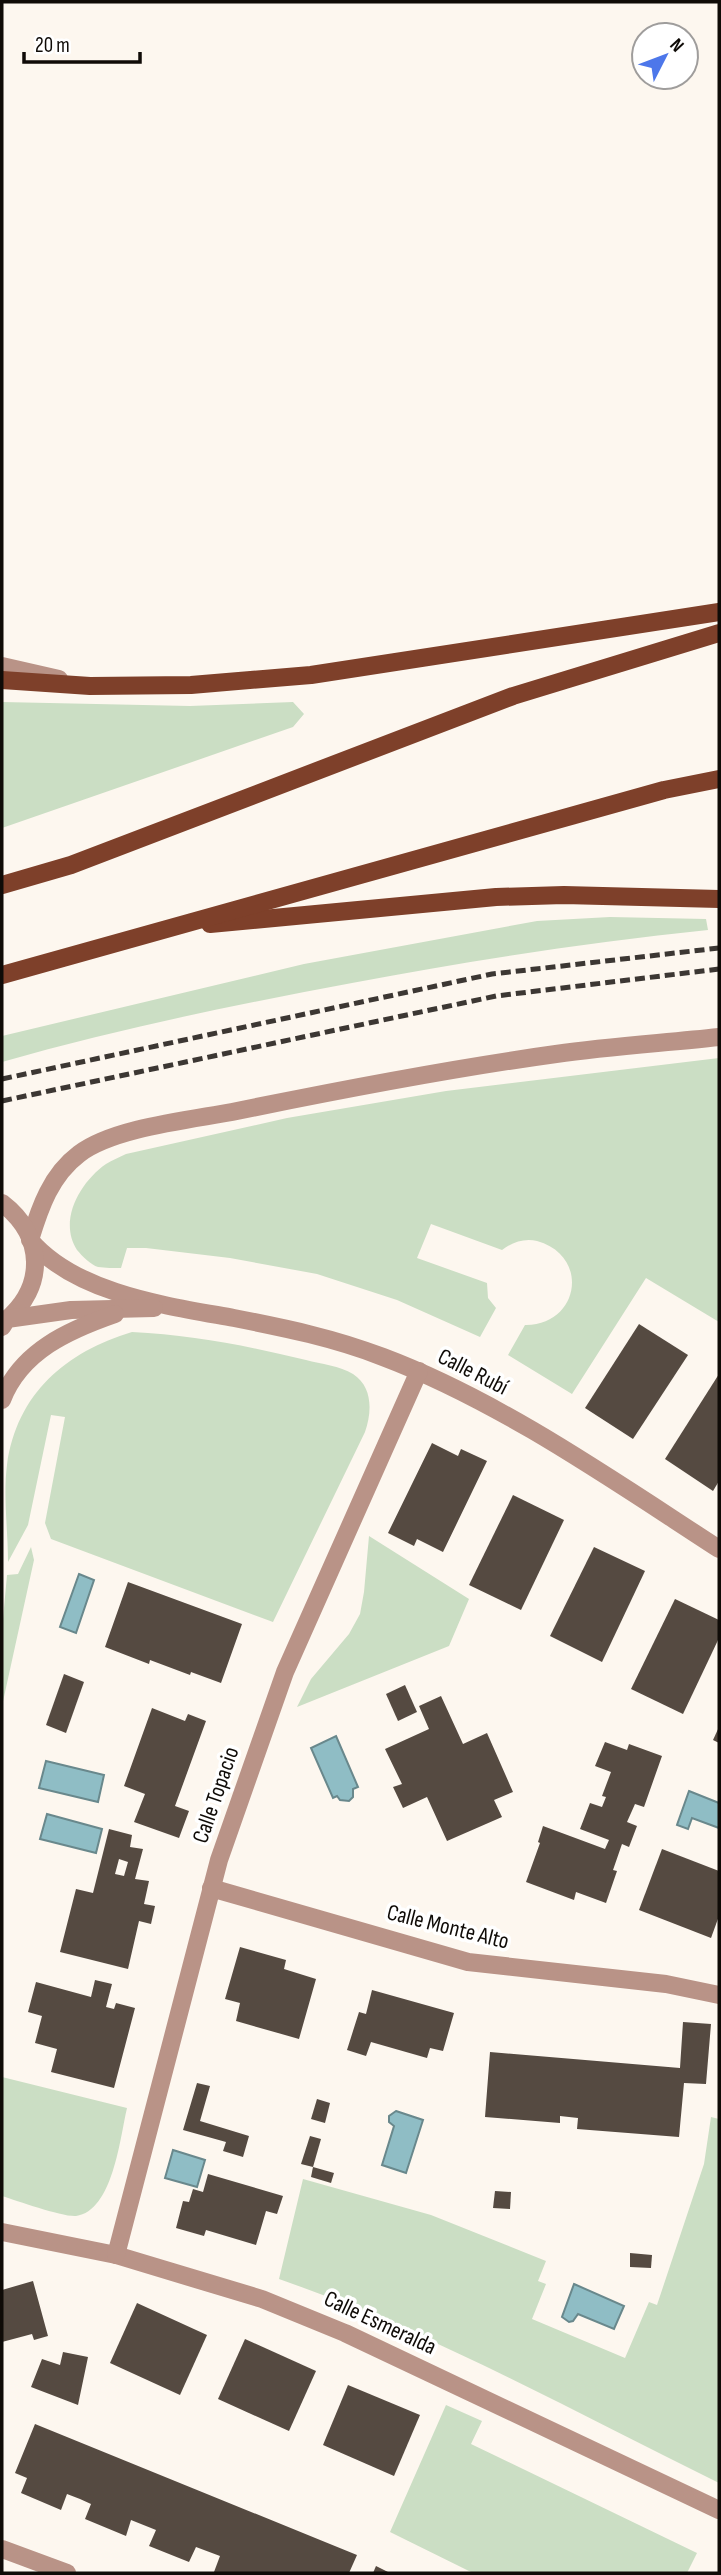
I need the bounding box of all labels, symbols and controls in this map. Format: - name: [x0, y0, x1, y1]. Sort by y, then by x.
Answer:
- scale bar: [24, 21, 140, 65]
- north arrow: [630, 21, 700, 91]
- text: 20 m: [35, 33, 70, 58]
- text: N: [665, 34, 688, 57]
- street label: Calle Rubí: [433, 1342, 513, 1402]
- street label: Calle Topacio: [187, 1743, 245, 1847]
- street label: Calle Monte Alto: [384, 1898, 512, 1956]
- street label: Calle Esmeralda: [319, 2285, 441, 2361]

